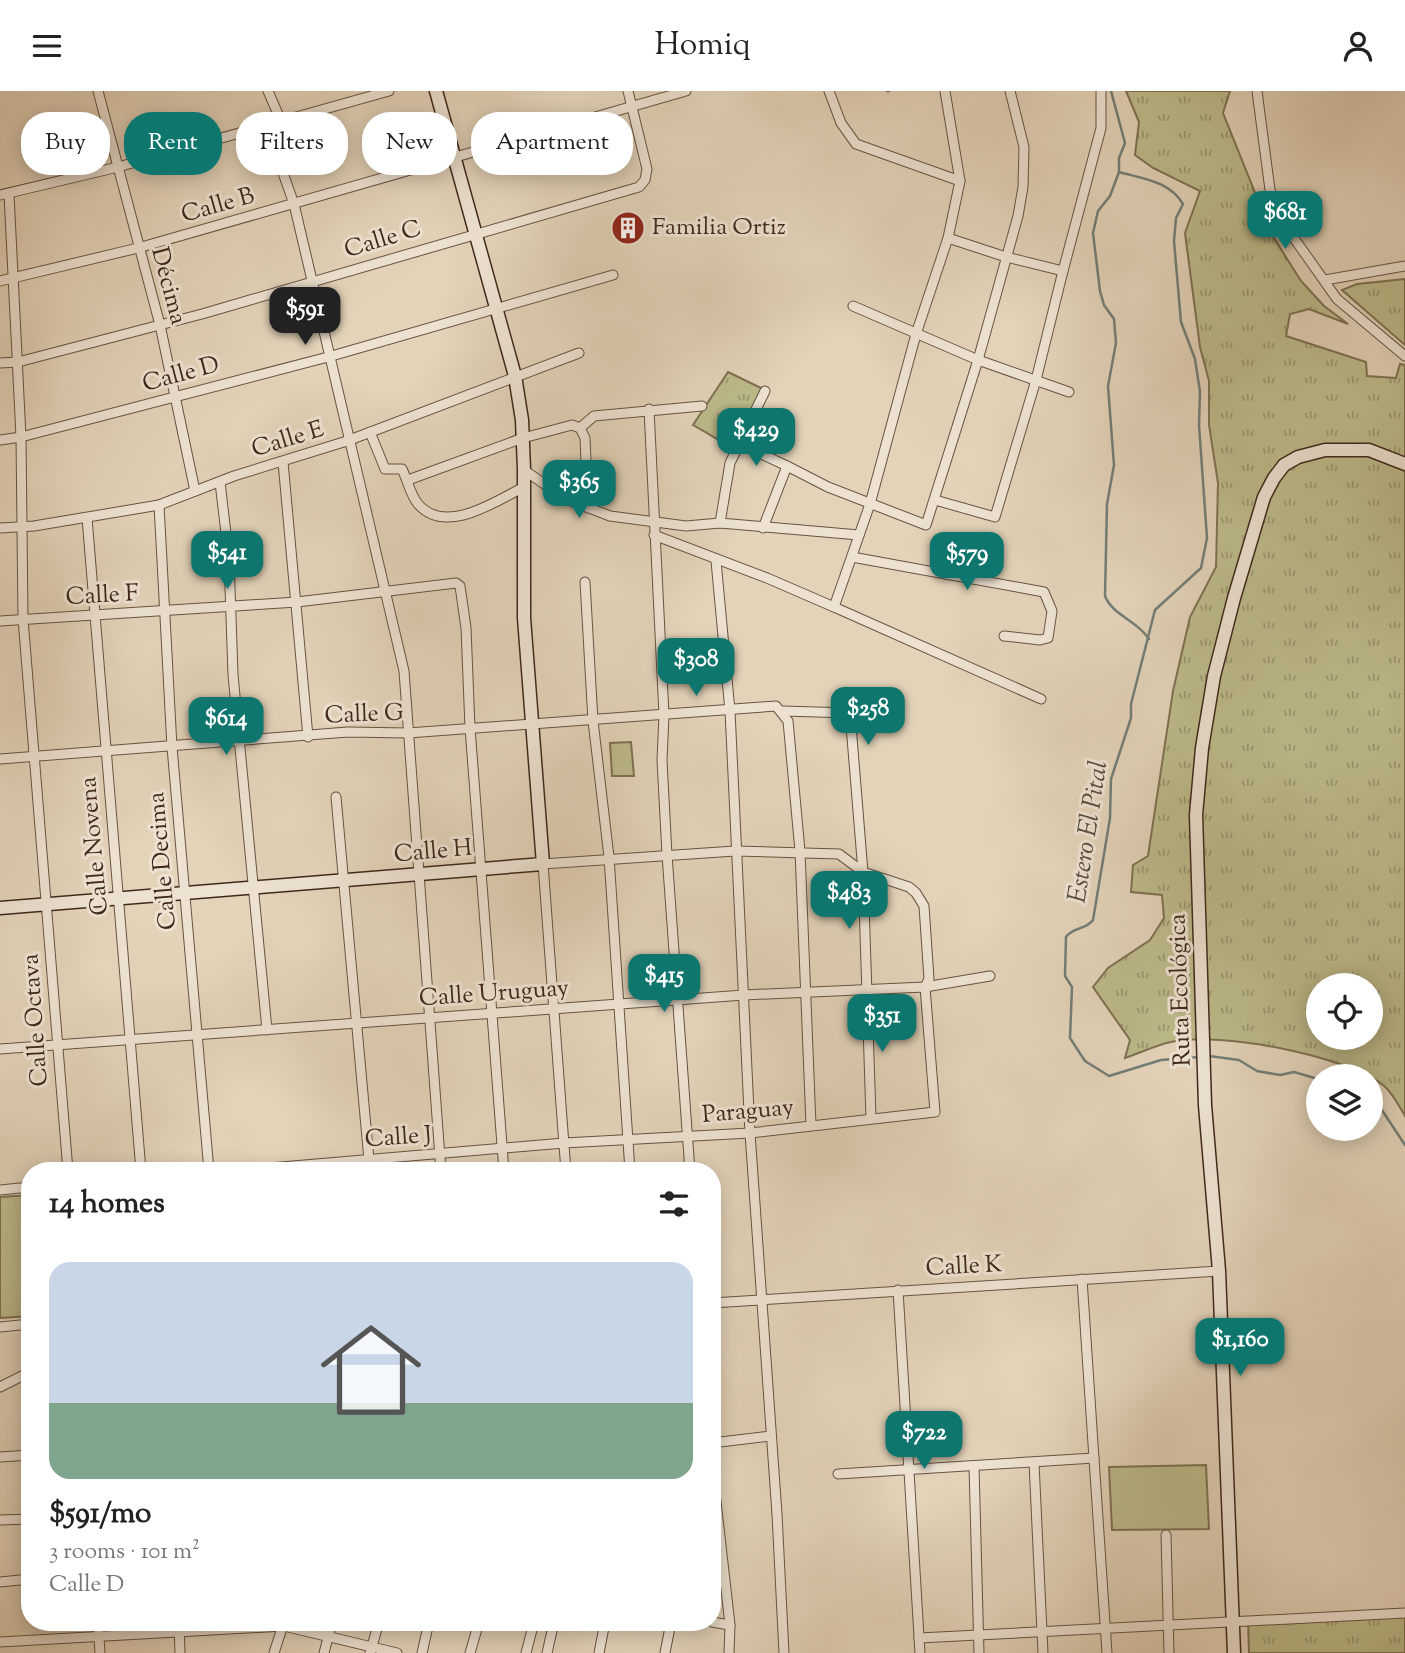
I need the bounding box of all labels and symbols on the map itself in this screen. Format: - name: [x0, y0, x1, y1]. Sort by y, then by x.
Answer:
- street label: Calle B: [177, 179, 259, 233]
- pin: $681: [1244, 191, 1326, 251]
- building icon: Familia Ortiz: [609, 209, 647, 247]
- place label: Familia Ortiz: [652, 211, 786, 245]
- street label: Calle C: [340, 212, 426, 268]
- street label: Décima: [141, 244, 195, 328]
- pin: $591: [264, 287, 346, 347]
- street label: Calle D: [139, 348, 223, 402]
- pin: $429: [715, 409, 797, 468]
- street label: Calle E: [248, 413, 329, 467]
- pin: $365: [538, 461, 620, 520]
- pin: $541: [186, 531, 268, 591]
- pin: $579: [926, 533, 1008, 592]
- street label: Calle F: [65, 577, 139, 615]
- pin: $308: [655, 639, 737, 698]
- pin: $258: [827, 687, 909, 747]
- pin: $614: [185, 697, 267, 757]
- street label: Calle G: [324, 697, 404, 733]
- water label: Estero El Pital: [1059, 758, 1119, 906]
- street label: Calle Novena: [72, 775, 118, 917]
- street label: Calle Decima: [140, 791, 186, 931]
- street label: Calle H: [392, 832, 474, 872]
- pin: $483: [808, 871, 890, 931]
- street label: Ruta Ecológica: [1161, 913, 1201, 1067]
- street label: Calle Octava: [14, 952, 58, 1088]
- pin: $415: [623, 955, 705, 1014]
- street label: Calle Uruguay: [418, 972, 570, 1016]
- pin: $351: [841, 995, 923, 1054]
- street label: Paraguay: [701, 1091, 795, 1133]
- street label: Calle J: [364, 1119, 432, 1157]
- street label: Calle K: [925, 1248, 1003, 1286]
- pin: $1,160: [1183, 1319, 1297, 1378]
- pin: $722: [883, 1411, 965, 1471]

